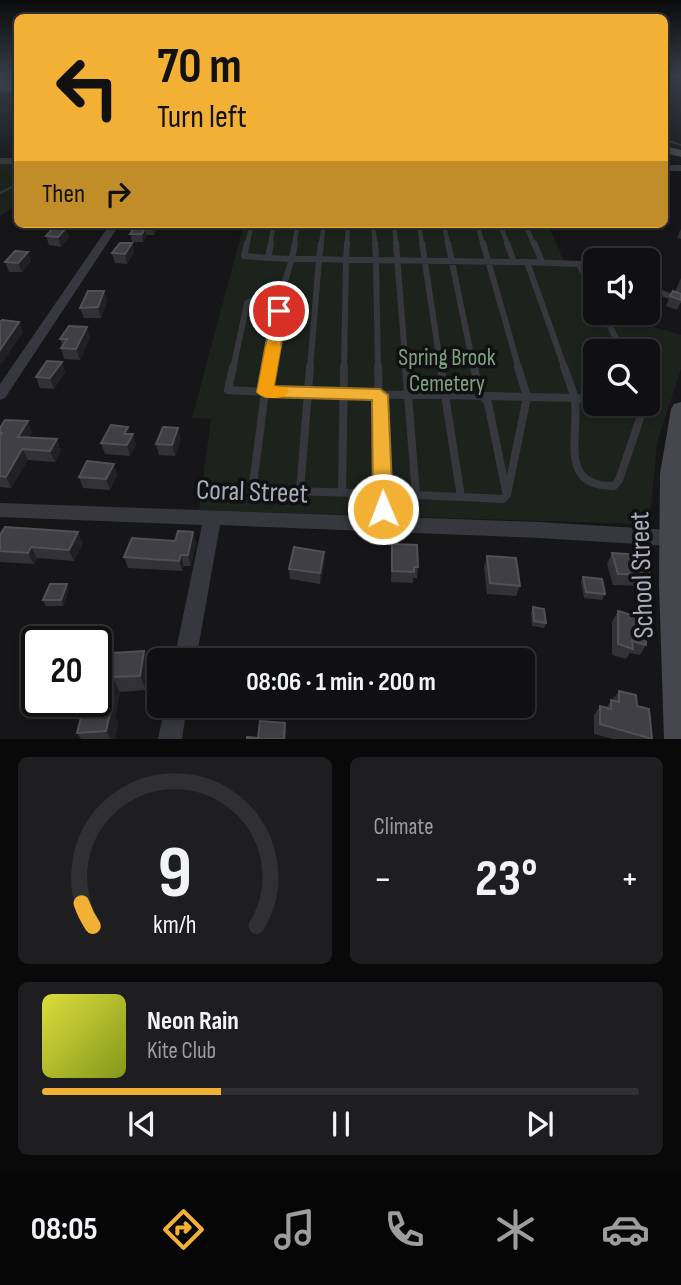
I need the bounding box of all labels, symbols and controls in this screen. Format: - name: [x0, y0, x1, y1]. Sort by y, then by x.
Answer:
- text: 70 m: [157, 38, 242, 97]
- icon: left: [42, 42, 133, 133]
- text: Turn left: [157, 98, 247, 137]
- icon: right: [99, 175, 137, 213]
- text: Then: [42, 179, 85, 210]
- map controls: [583, 248, 660, 416]
- button: sound: [583, 248, 660, 325]
- pin: [249, 281, 309, 341]
- icon: arrive: [260, 292, 298, 330]
- button: search: [583, 339, 660, 416]
- park label: Spring Brook Cemetery: [398, 344, 496, 398]
- position arrow: [346, 472, 420, 546]
- street label: Coral Street: [195, 474, 309, 510]
- street label: School Street: [623, 511, 661, 639]
- speed limit sign: 20: [21, 626, 112, 717]
- text: 08:06 · 1 min · 200 m: [246, 667, 436, 698]
- text: Climate: [374, 813, 433, 841]
- text: 9: [157, 831, 192, 919]
- text: 23°: [475, 848, 537, 911]
- text: −: [374, 857, 392, 902]
- text: +: [620, 857, 639, 902]
- text: km/h: [153, 910, 196, 941]
- text: Neon Rain: [147, 1006, 239, 1037]
- text: Kite Club: [147, 1037, 216, 1065]
- icon: previous: [123, 1105, 161, 1143]
- icon: pause: [322, 1105, 360, 1143]
- icon: next: [521, 1105, 559, 1143]
- icon: directions: [159, 1205, 208, 1254]
- icon: music: [270, 1205, 319, 1254]
- icon: phone: [380, 1205, 429, 1254]
- icon: climate: [491, 1205, 540, 1254]
- icon: car: [601, 1205, 650, 1254]
- text: 08:05: [31, 1210, 98, 1249]

